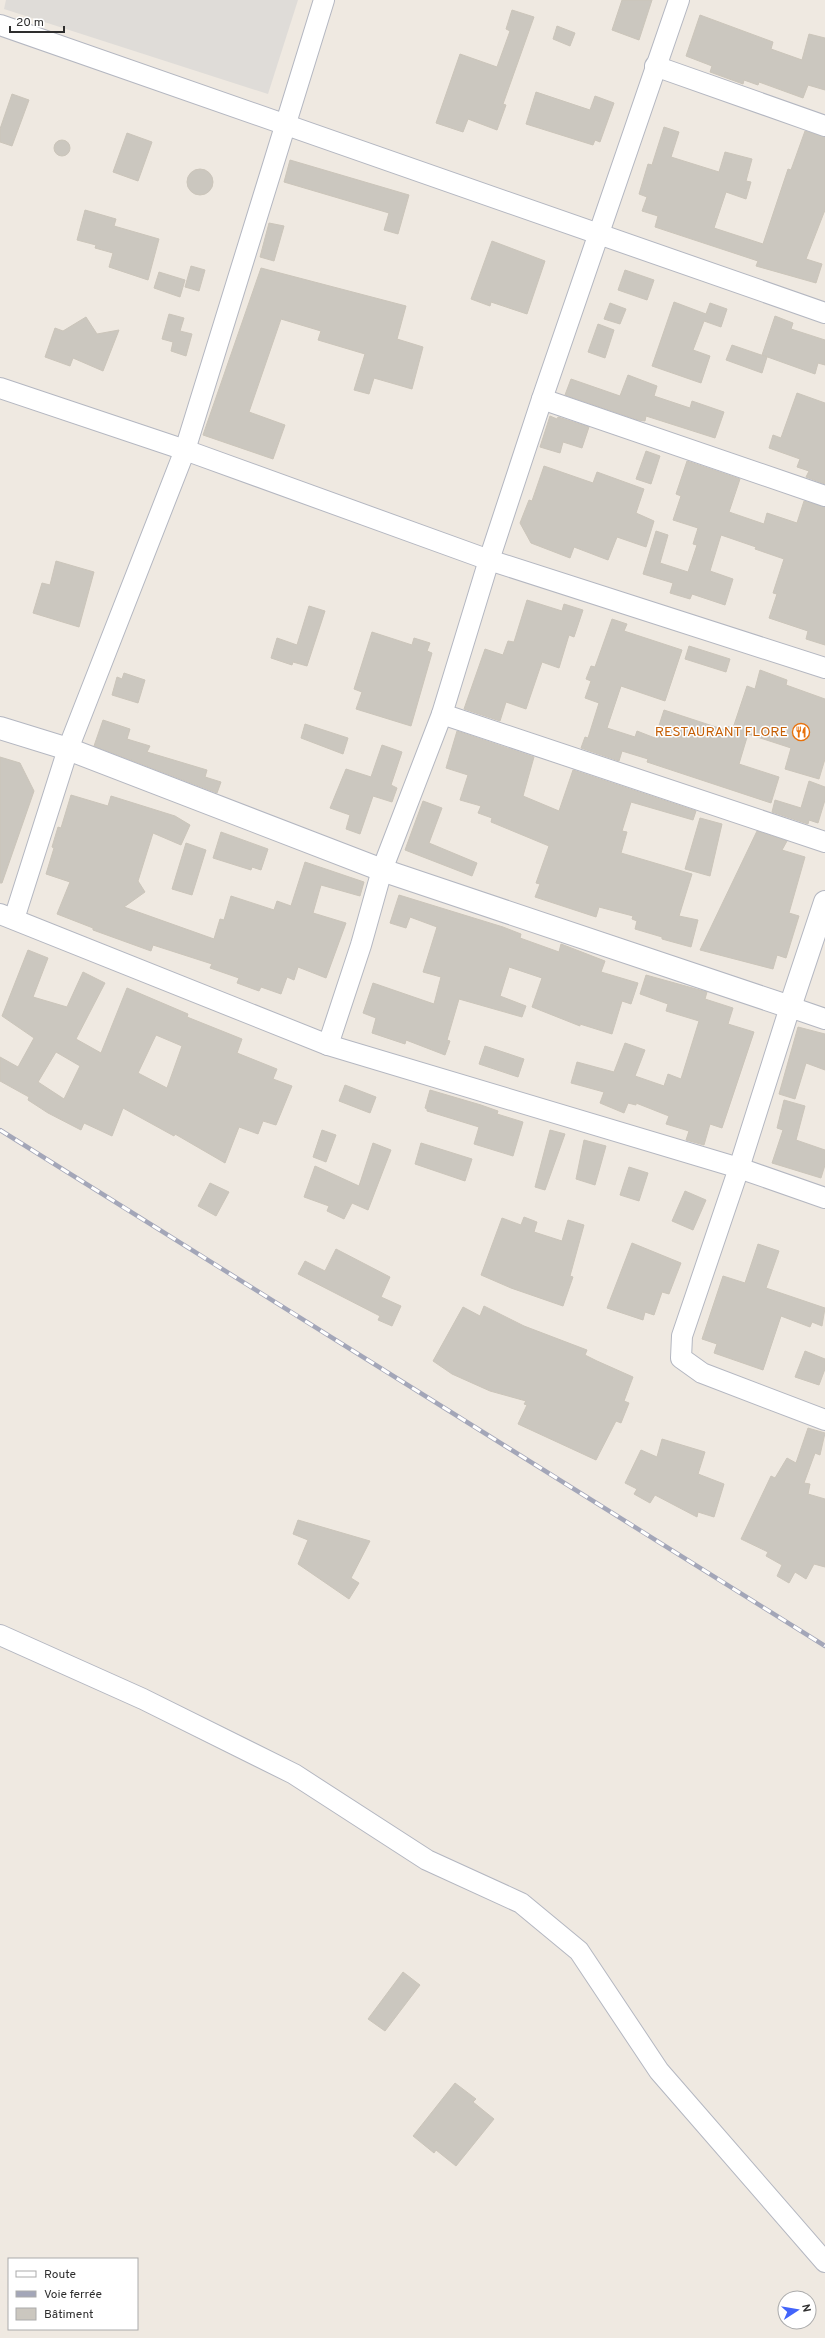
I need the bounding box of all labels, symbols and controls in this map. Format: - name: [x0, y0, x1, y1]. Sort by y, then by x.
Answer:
- scale bar: [10, 8, 64, 34]
- text: 20 m: [16, 15, 44, 31]
- restaurant icon: RESTAURANT FLORE: [791, 722, 811, 742]
- place label: RESTAURANT FLORE: [655, 724, 788, 741]
- legend: [8, 2258, 138, 2330]
- text: Route: [44, 2267, 76, 2283]
- text: Voie ferrée: [44, 2287, 102, 2303]
- north arrow: [777, 2290, 817, 2330]
- text: N: [798, 2303, 813, 2313]
- text: Bâtiment: [44, 2307, 94, 2323]

